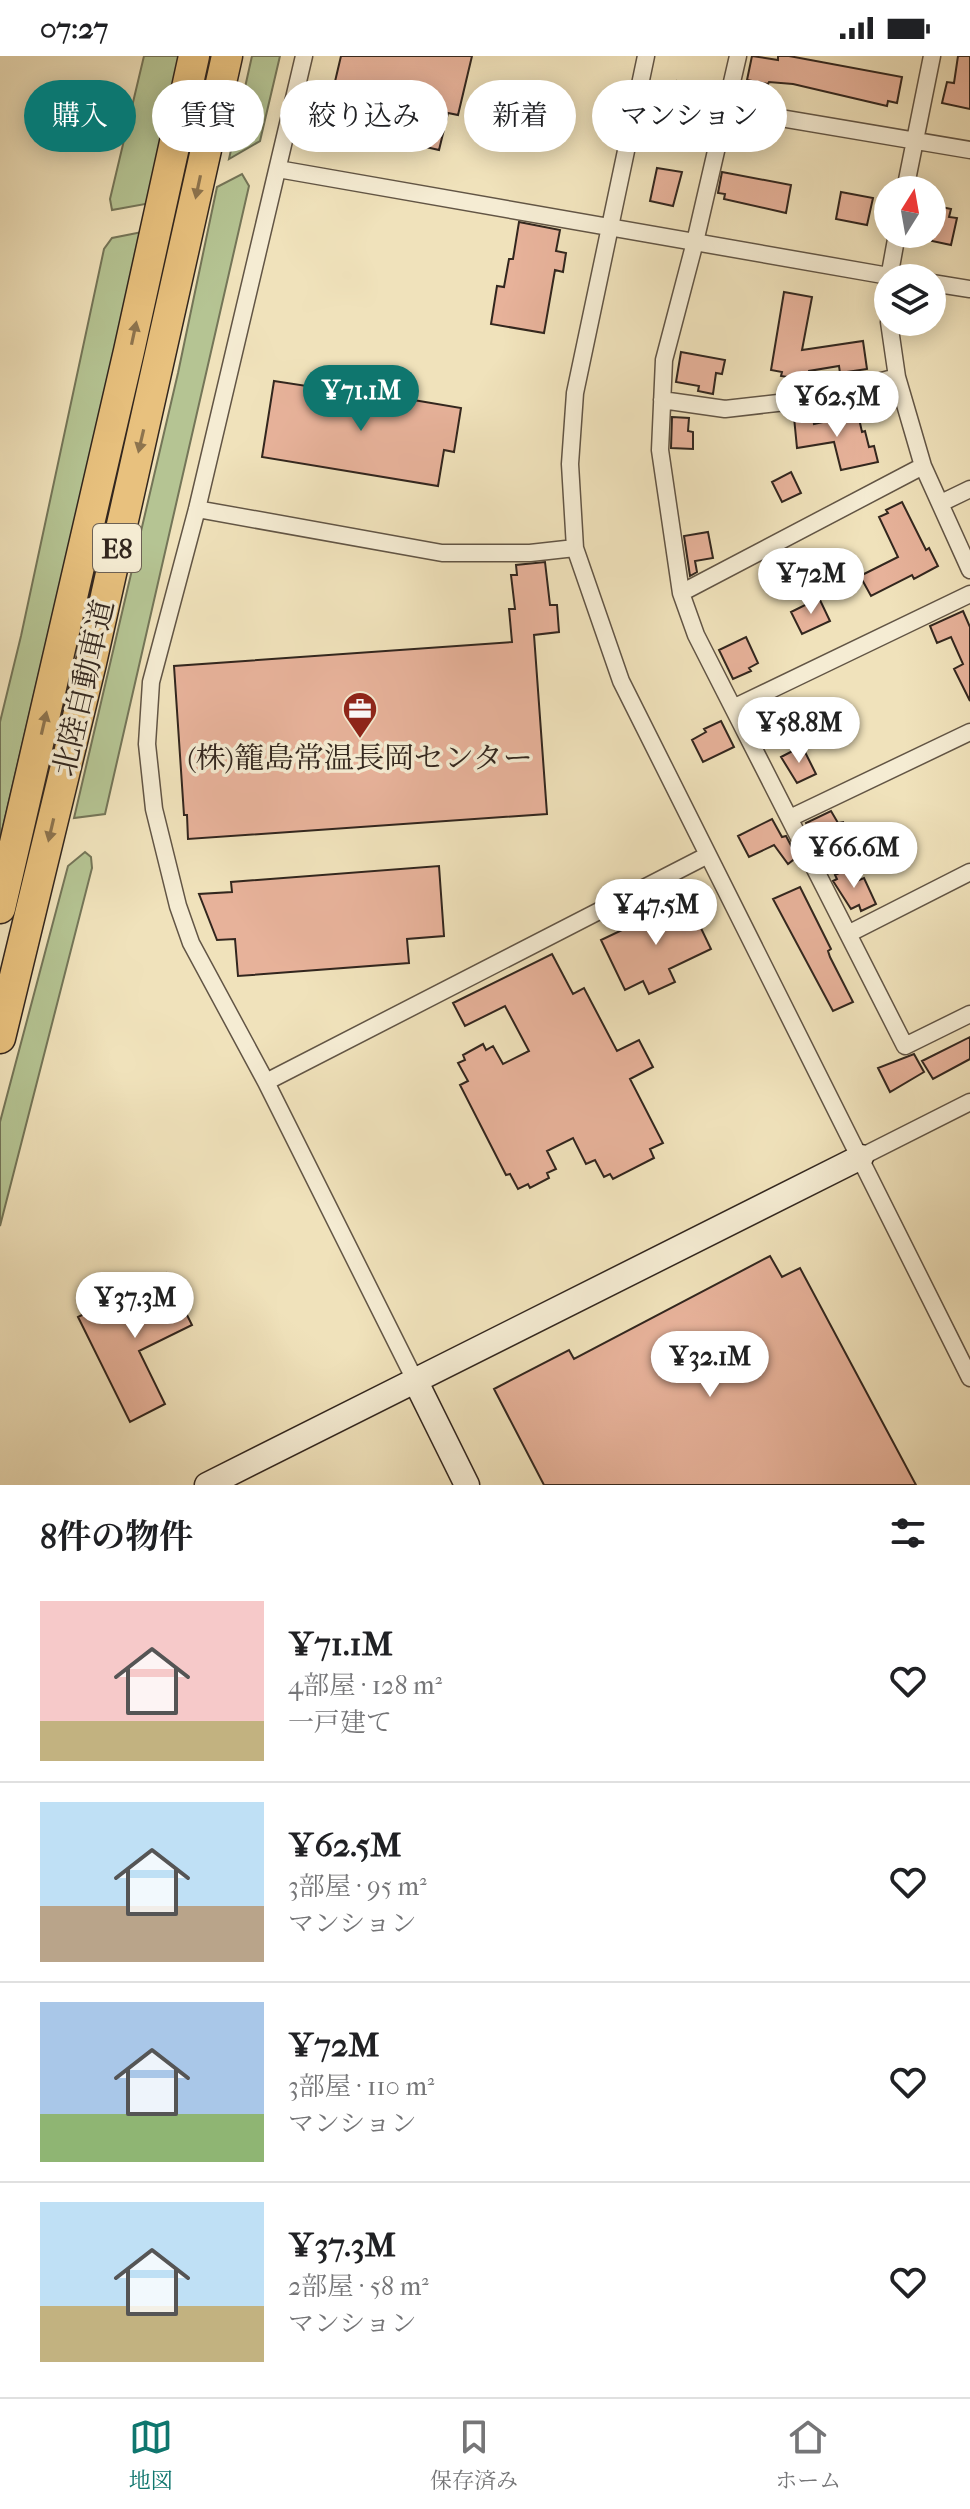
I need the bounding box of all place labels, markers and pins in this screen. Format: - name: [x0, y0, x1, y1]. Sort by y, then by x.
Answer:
- pin: ¥71.1M: [296, 365, 426, 433]
- pin: ¥62.5M: [772, 371, 902, 439]
- pin: ¥72M: [764, 548, 858, 616]
- office icon: (株)籠島常温長岡センター: [341, 690, 379, 740]
- pin: ¥58.8M: [734, 697, 864, 765]
- place label: (株)籠島常温長岡センター: [187, 741, 533, 776]
- pin: ¥66.6M: [789, 822, 919, 890]
- pin: ¥47.5M: [591, 879, 721, 947]
- pin: ¥37.3M: [70, 1272, 200, 1340]
- pin: ¥32.1M: [645, 1331, 775, 1399]

